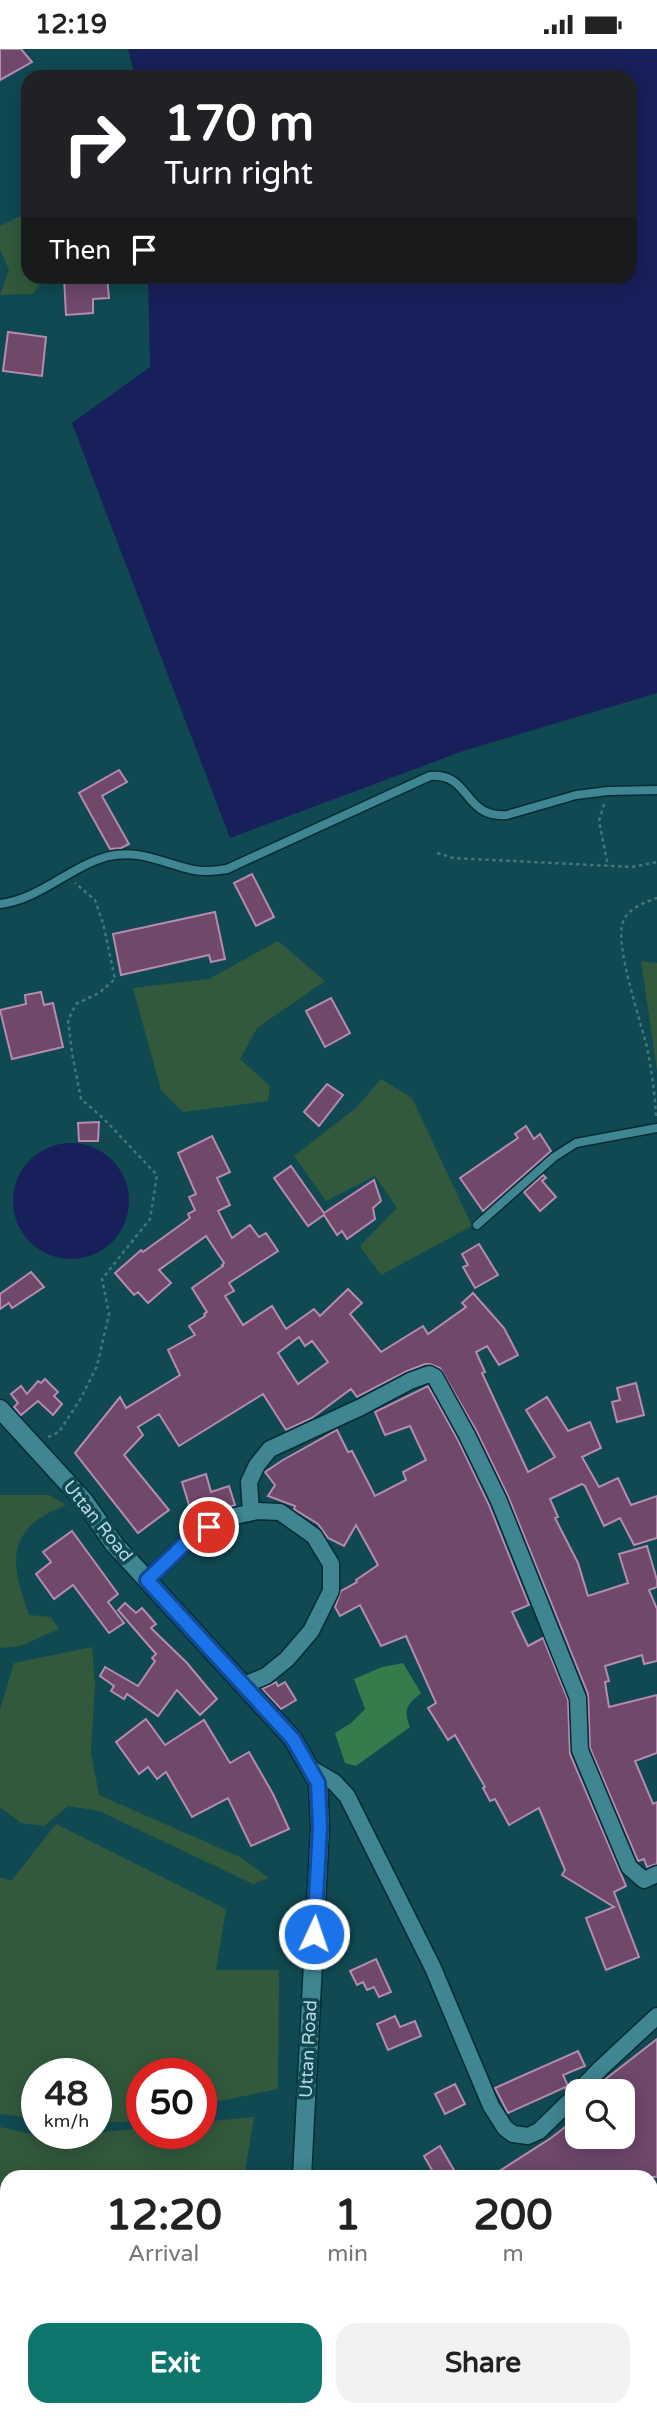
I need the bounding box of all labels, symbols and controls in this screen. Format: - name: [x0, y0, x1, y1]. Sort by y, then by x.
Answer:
- text: 12:19: [35, 9, 107, 40]
- text: 170 m: [164, 95, 314, 154]
- icon: right: [49, 98, 140, 189]
- text: Turn right: [164, 155, 313, 193]
- icon: arrive: [125, 231, 163, 269]
- text: Then: [49, 235, 111, 266]
- street label: Uttan Road: [59, 1476, 137, 1566]
- pin: [179, 1497, 239, 1557]
- icon: arrive: [190, 1508, 228, 1546]
- position arrow: [277, 1897, 351, 1971]
- street label: Uttan Road: [294, 1999, 322, 2099]
- speed limit sign: 50: [126, 2058, 217, 2149]
- text: 48: [45, 2073, 88, 2115]
- map controls: [565, 2079, 635, 2149]
- button: search: [565, 2079, 635, 2149]
- text: km/h: [44, 2110, 89, 2132]
- text: 12:20: [105, 2190, 222, 2241]
- text: 1: [334, 2190, 361, 2241]
- text: 200: [473, 2190, 553, 2241]
- text: Arrival: [128, 2240, 199, 2268]
- text: min: [327, 2240, 368, 2268]
- text: m: [502, 2240, 524, 2268]
- button: Exit: [28, 2323, 322, 2403]
- button: Share: [336, 2323, 630, 2403]

